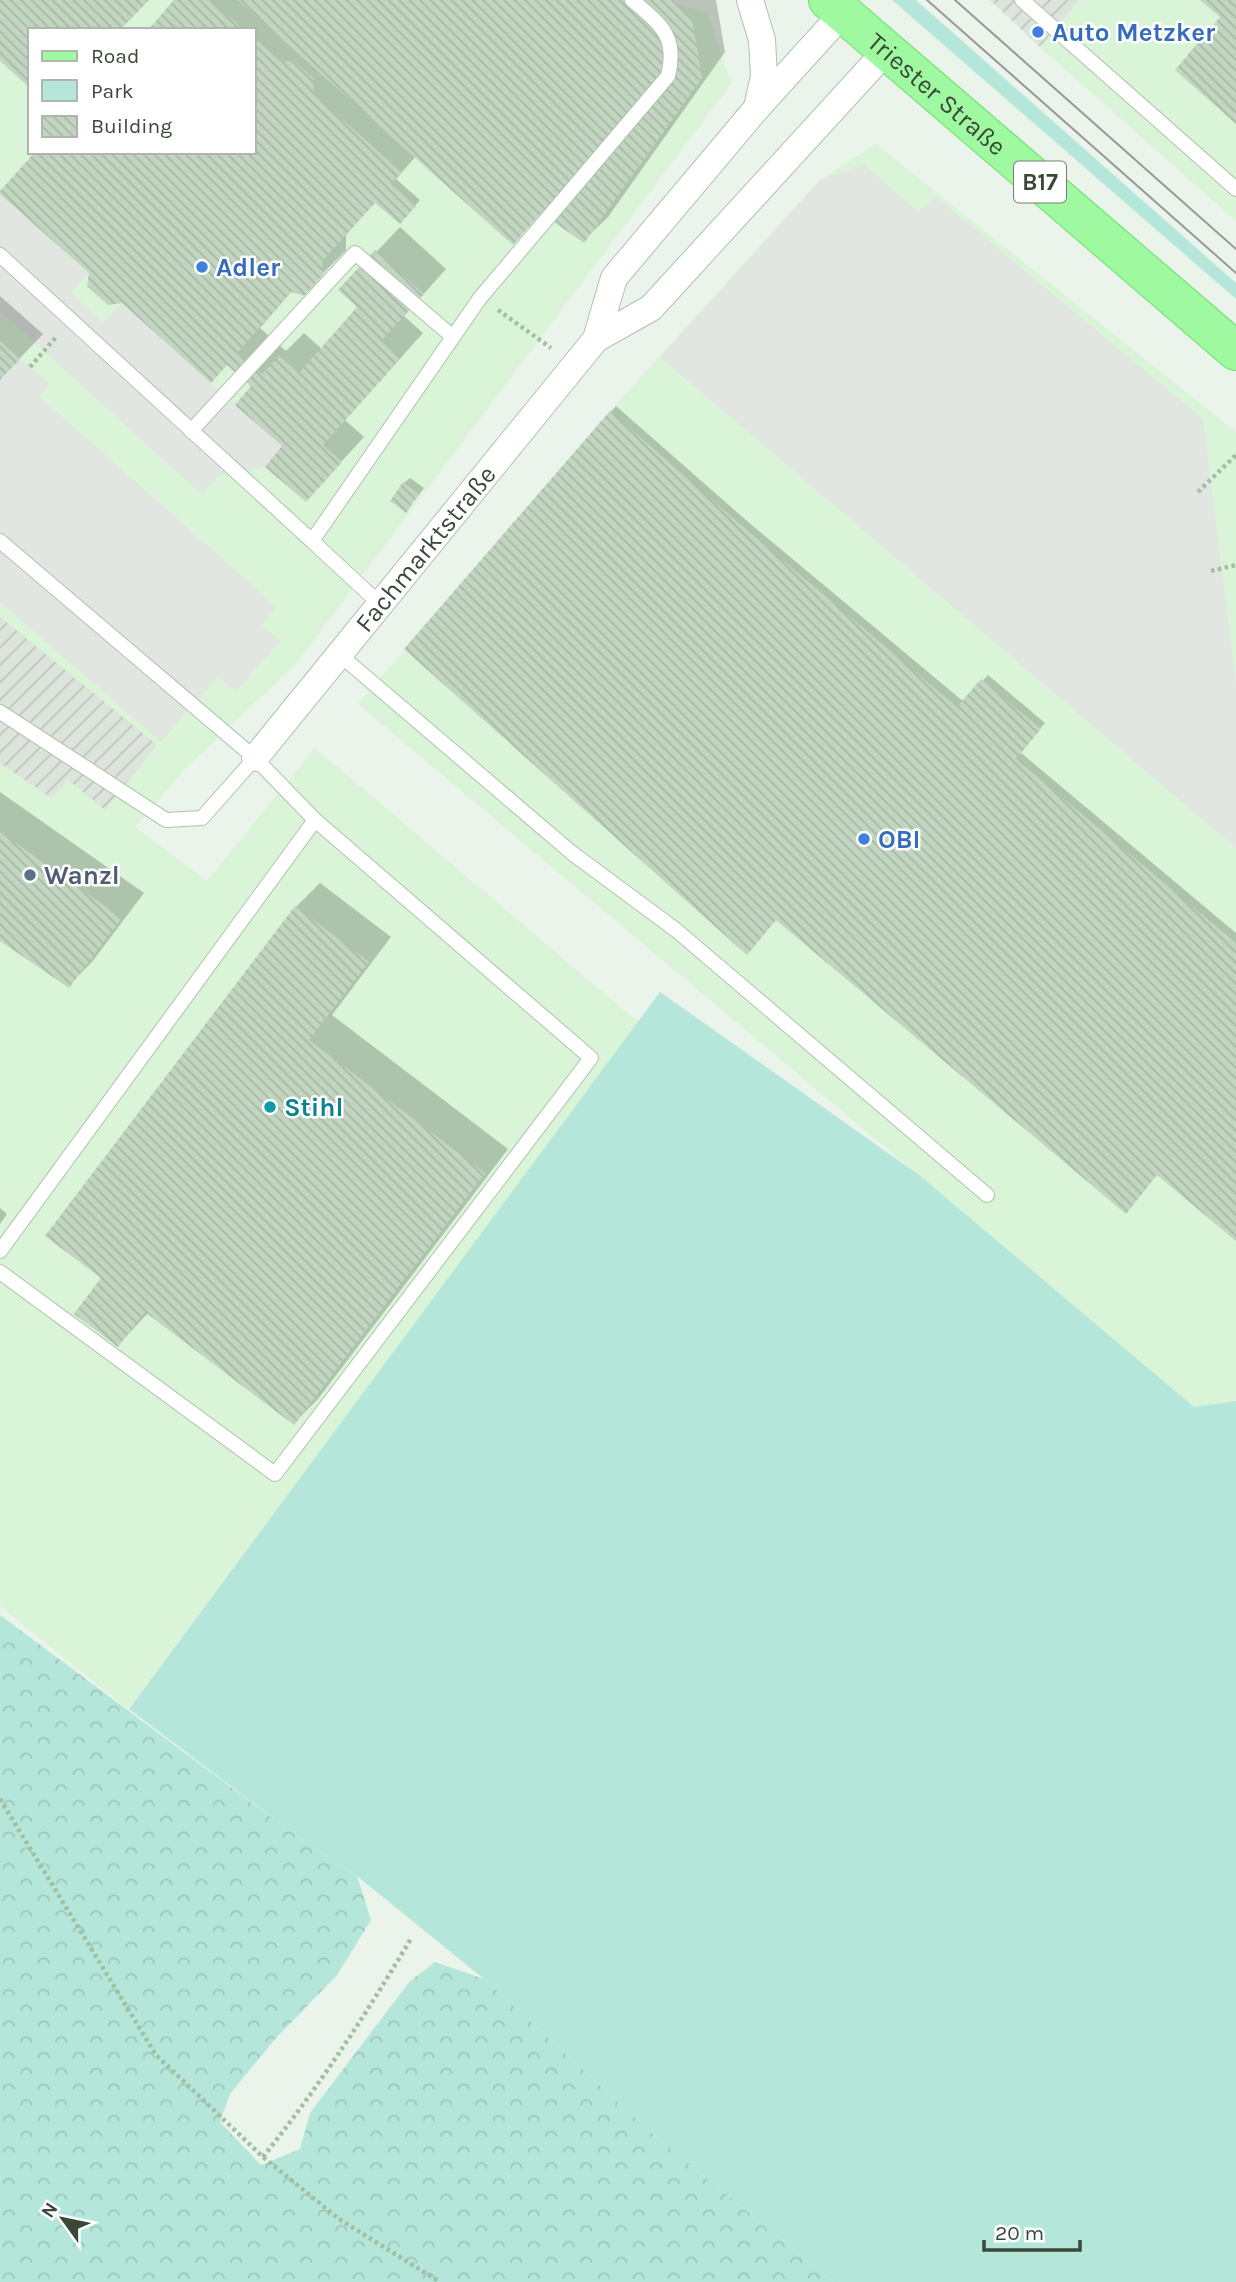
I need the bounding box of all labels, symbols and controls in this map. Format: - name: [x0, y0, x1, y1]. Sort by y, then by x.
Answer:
- place label: Auto Metzker: [1052, 17, 1216, 48]
- marker: Auto Metzker: [1030, 24, 1046, 40]
- street label: Triester Straße: [861, 26, 1012, 162]
- legend: [28, 28, 256, 154]
- text: Road: [91, 44, 139, 68]
- text: Park: [91, 79, 134, 103]
- text: Building: [91, 114, 172, 138]
- road number: B17: [1014, 162, 1066, 202]
- place label: Adler: [216, 252, 281, 283]
- marker: Adler: [194, 259, 210, 275]
- street label: Fachmarktstraße: [349, 459, 503, 638]
- place label: OBI: [878, 824, 921, 855]
- marker: OBI: [856, 831, 872, 847]
- place label: Wanzl: [44, 860, 120, 891]
- marker: Wanzl: [22, 867, 38, 883]
- place label: Stihl: [284, 1092, 343, 1123]
- marker: Stihl: [262, 1099, 278, 1115]
- north arrow: [28, 2184, 98, 2254]
- text: N: [37, 2199, 63, 2222]
- scale bar: [984, 2208, 1080, 2252]
- text: 20 m: [995, 2221, 1044, 2245]

